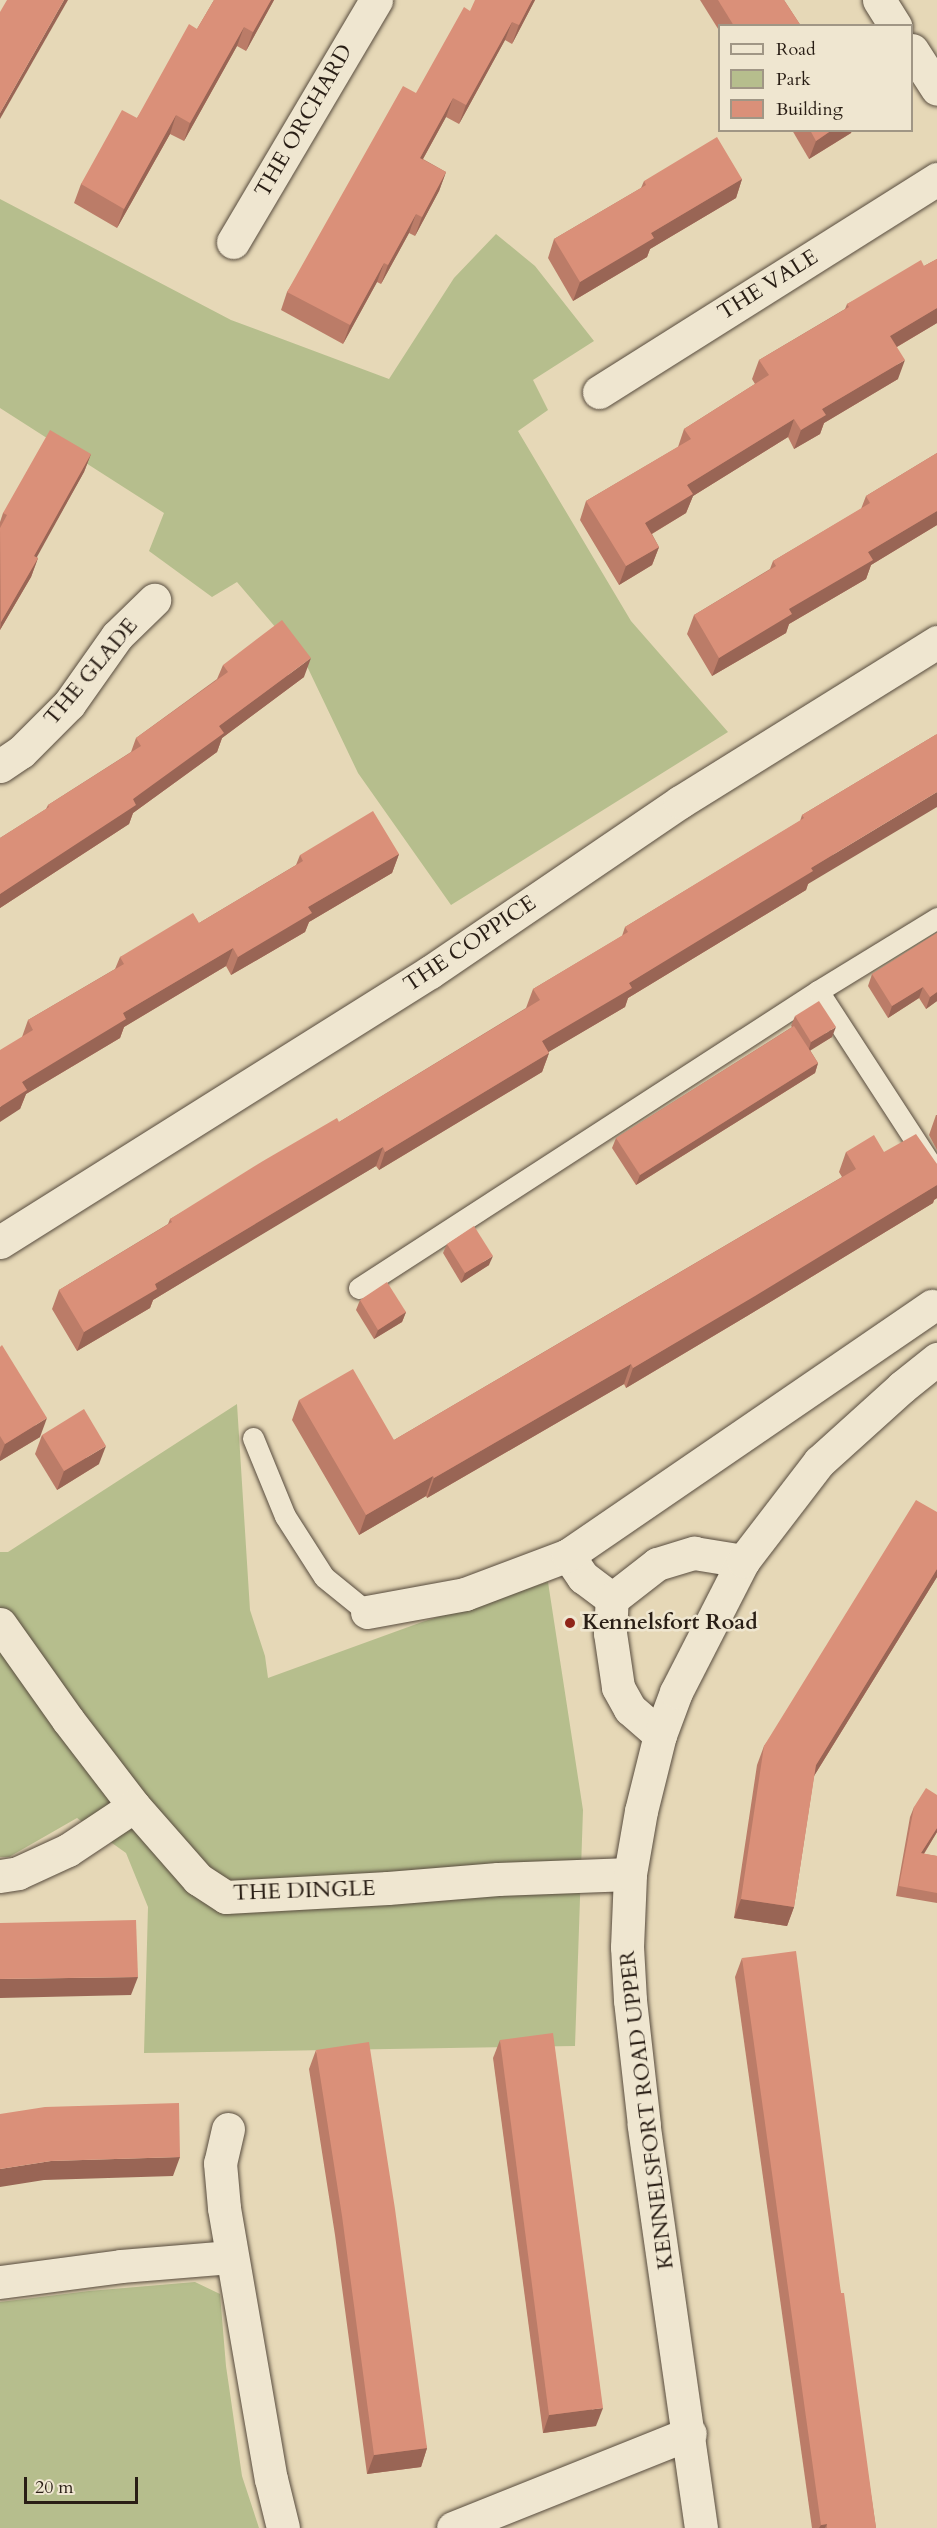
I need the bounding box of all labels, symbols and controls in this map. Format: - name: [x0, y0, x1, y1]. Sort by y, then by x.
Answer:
- legend: [718, 24, 913, 132]
- text: Road: [776, 37, 816, 62]
- street label: THE ORCHARD: [250, 40, 358, 202]
- text: Park: [776, 67, 811, 92]
- text: Building: [776, 97, 843, 122]
- street label: THE VALE: [713, 244, 823, 326]
- street label: THE GLADE: [39, 613, 143, 731]
- street label: THE COPPICE: [399, 890, 541, 998]
- place label: Kennelsfort Road: [582, 1610, 758, 1636]
- marker: Kennelsfort Road: [563, 1616, 577, 1630]
- street label: THE DINGLE: [232, 1875, 376, 1907]
- street label: KENNELSFORT ROAD UPPER: [614, 1949, 680, 2271]
- scale bar: [27, 2465, 141, 2503]
- text: 20 m: [35, 2475, 74, 2500]

